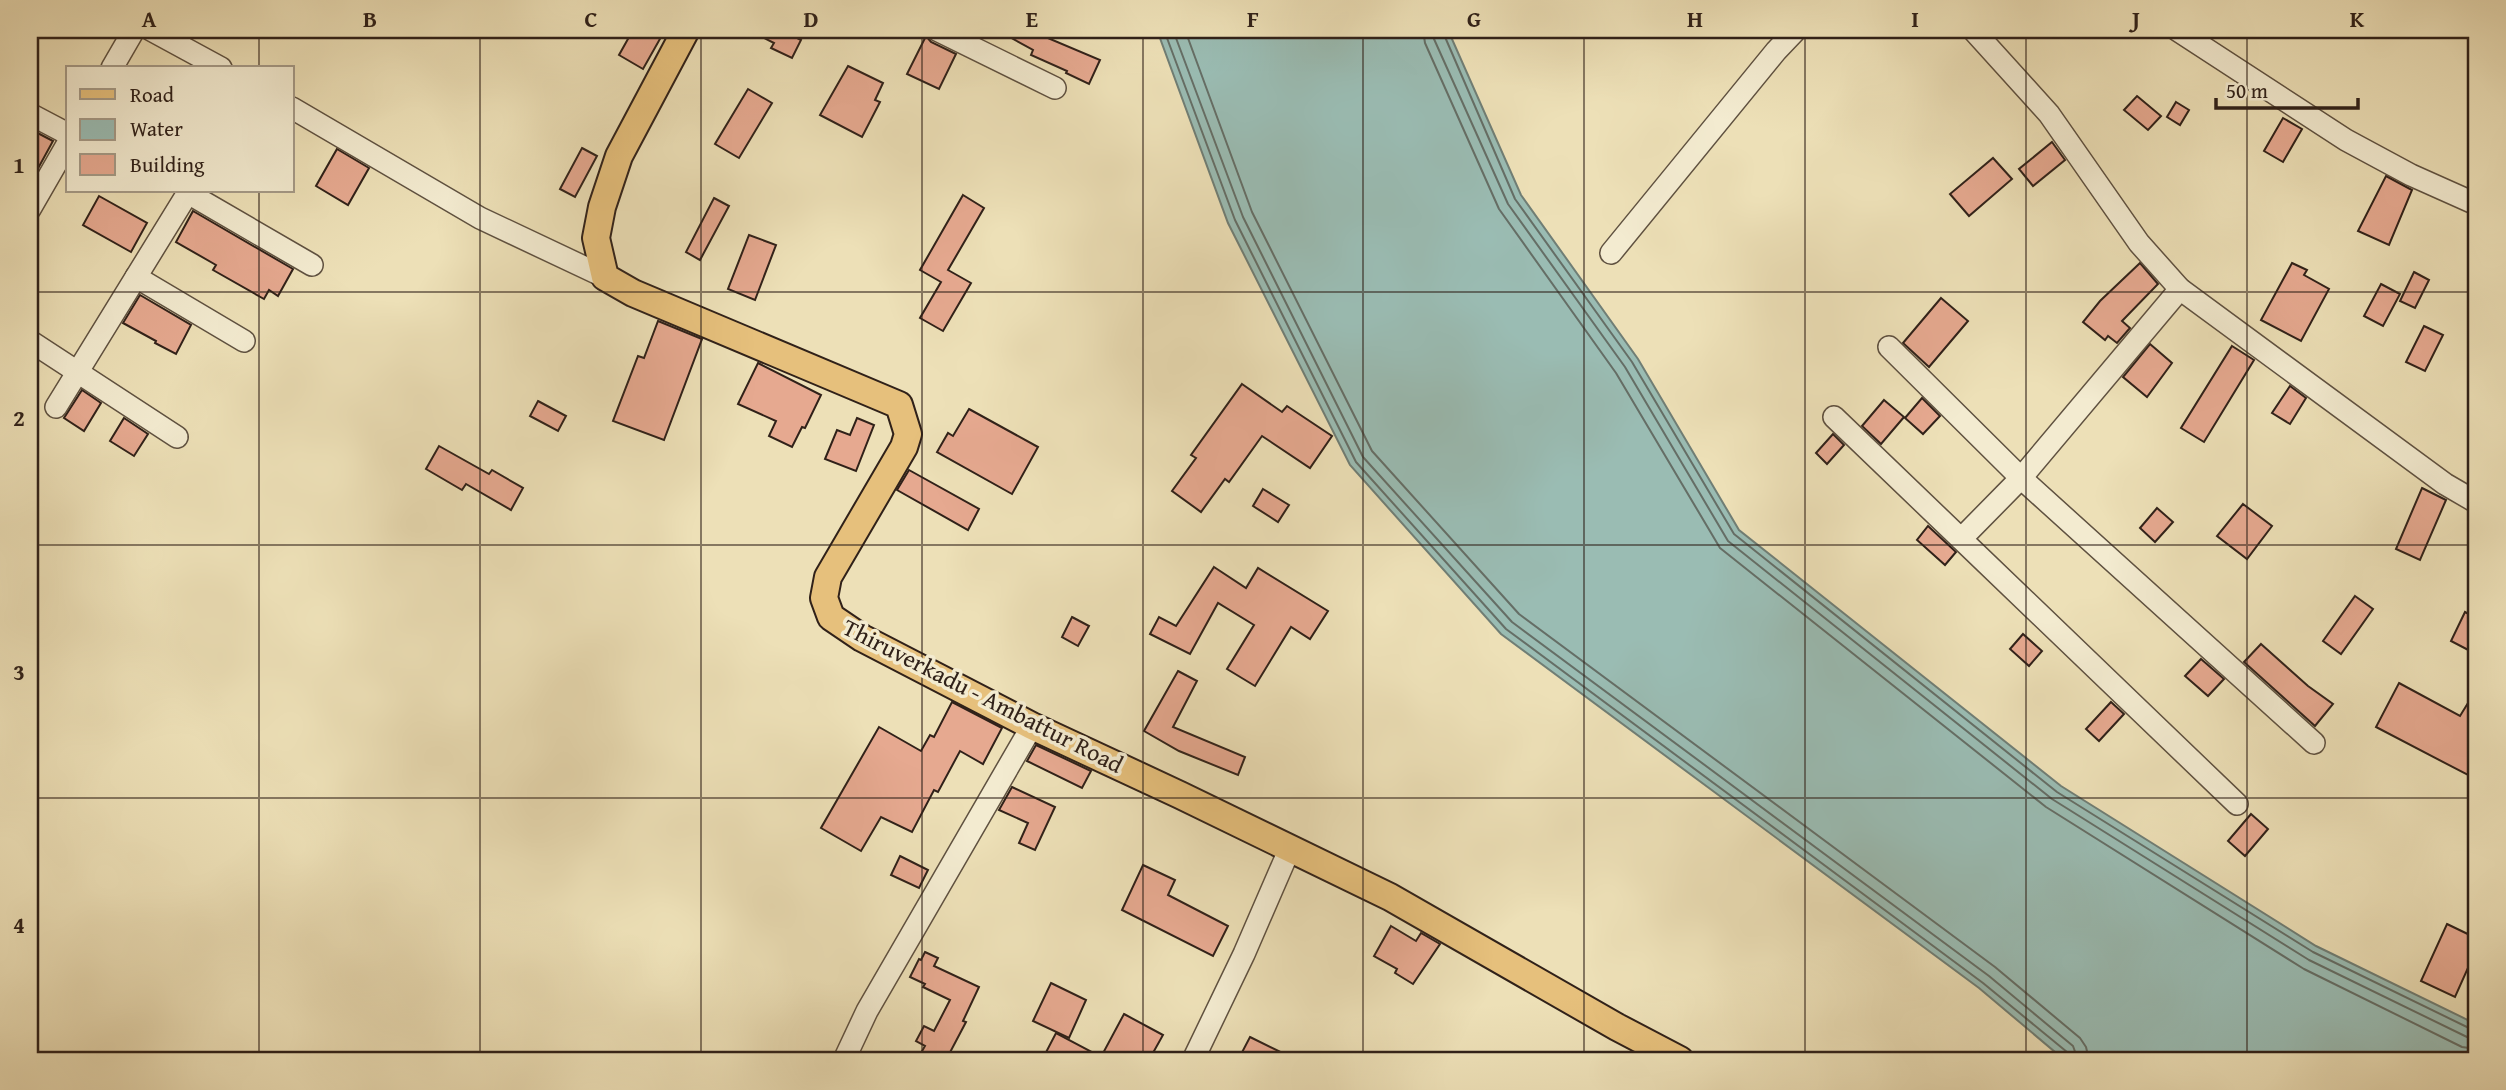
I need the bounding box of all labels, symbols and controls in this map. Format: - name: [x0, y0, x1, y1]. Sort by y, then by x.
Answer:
- text: A: [142, 2, 157, 35]
- text: B: [363, 2, 377, 35]
- text: C: [584, 2, 598, 35]
- text: D: [804, 2, 819, 35]
- text: E: [1026, 2, 1038, 35]
- text: F: [1247, 2, 1259, 35]
- text: G: [1467, 2, 1481, 35]
- text: H: [1687, 2, 1703, 35]
- text: I: [1911, 2, 1919, 35]
- text: J: [2128, 2, 2140, 35]
- text: K: [2350, 2, 2365, 35]
- legend: [66, 66, 294, 192]
- scale bar: [2216, 66, 2357, 110]
- text: 50 m: [2226, 75, 2268, 106]
- text: Road: [130, 79, 175, 110]
- text: Water: [130, 113, 183, 144]
- text: 1: [13, 148, 25, 181]
- text: Building: [130, 149, 205, 180]
- text: 2: [13, 401, 25, 434]
- street label: Thiruverkadu - Ambattur Road: [837, 609, 1130, 782]
- text: 3: [13, 655, 25, 688]
- text: 4: [13, 908, 25, 941]

